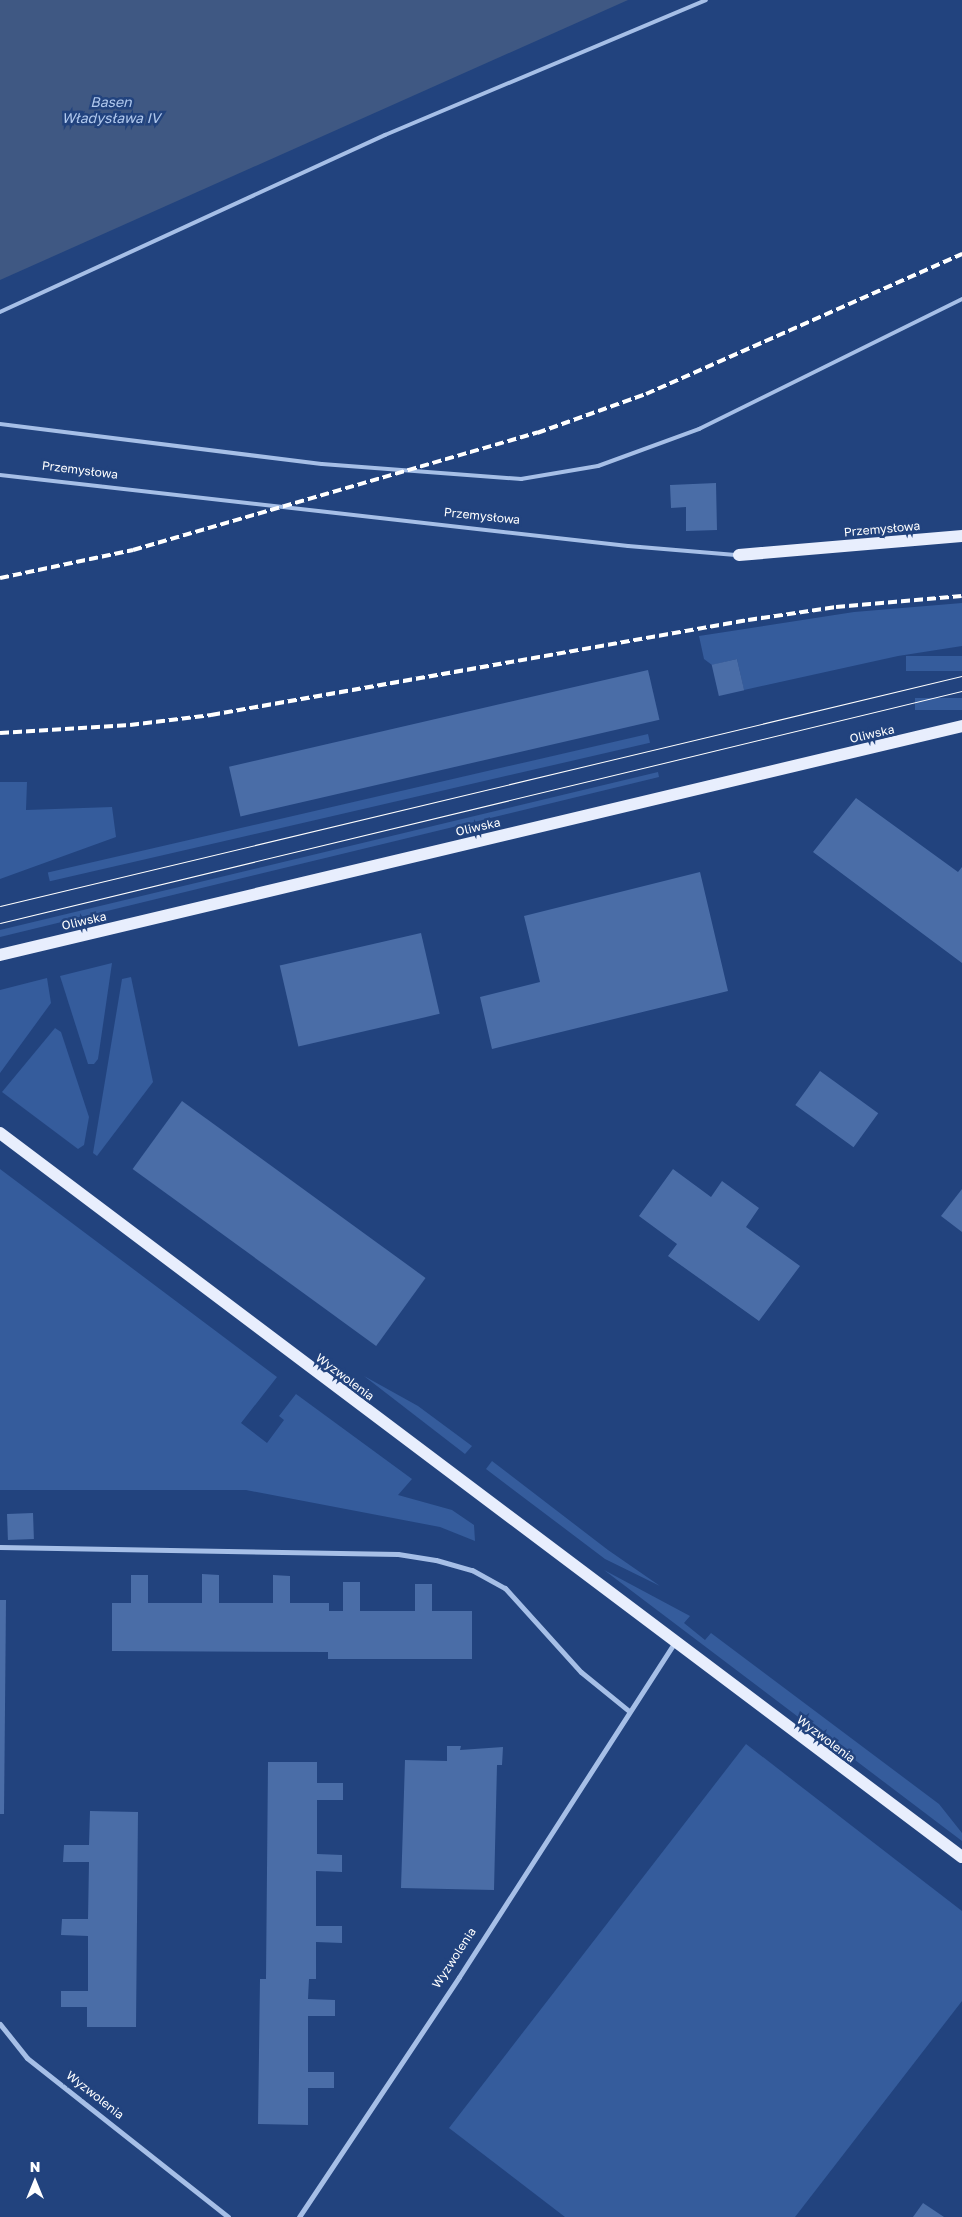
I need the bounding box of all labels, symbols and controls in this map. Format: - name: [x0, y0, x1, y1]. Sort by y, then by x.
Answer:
- water label: Basen Władysława IV: [62, 94, 160, 126]
- street label: Przemysłowa: [41, 458, 119, 482]
- street label: Przemysłowa: [443, 505, 521, 527]
- street label: Przemysłowa: [843, 518, 921, 540]
- street label: Oliwska: [848, 722, 896, 746]
- street label: Oliwska: [454, 815, 502, 839]
- street label: Oliwska: [60, 909, 108, 933]
- street label: Wyzwolenia: [313, 1350, 377, 1404]
- street label: Wyzwolenia: [794, 1712, 858, 1766]
- street label: Wyzwolenia: [429, 1925, 479, 1991]
- street label: Wyzwolenia: [63, 2068, 127, 2122]
- north arrow: [10, 2157, 60, 2207]
- text: N: [30, 2158, 40, 2175]

